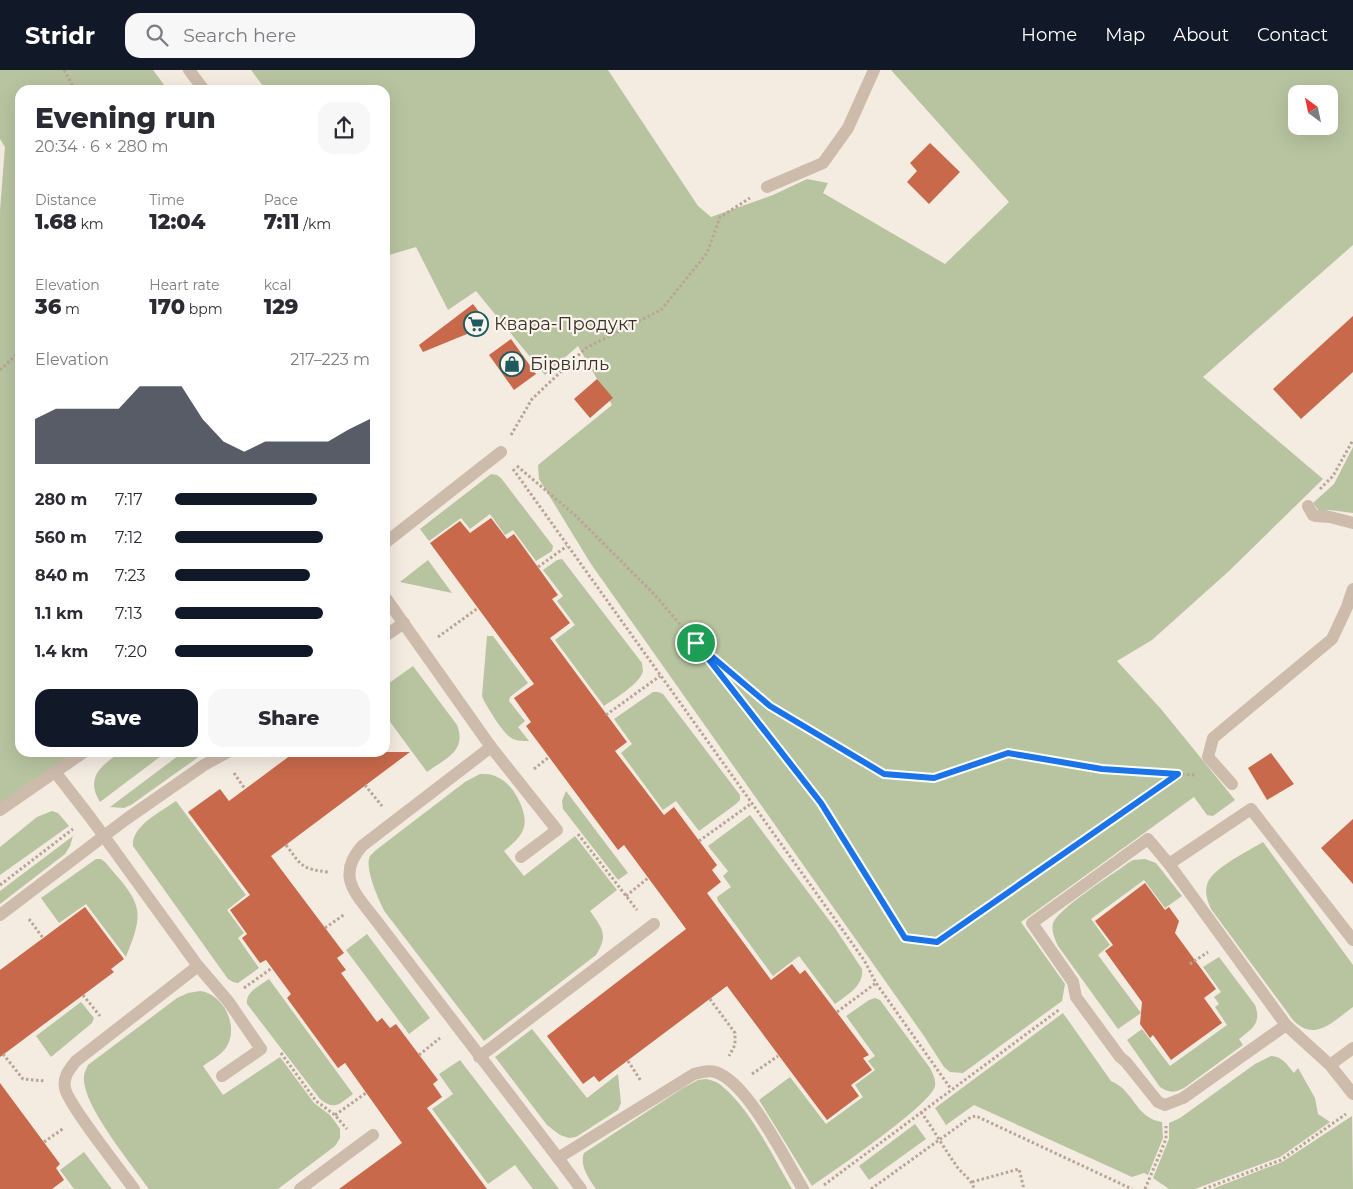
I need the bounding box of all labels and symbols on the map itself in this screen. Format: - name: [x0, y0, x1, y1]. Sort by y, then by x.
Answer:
- north arrow: [1288, 85, 1338, 135]
- supermarket icon: Квара-Продукт: [463, 311, 489, 337]
- place label: Квара-Продукт: [494, 313, 637, 335]
- shop icon: Бірвілль: [499, 351, 525, 377]
- place label: Бірвілль: [530, 353, 609, 375]
- pin: [675, 622, 717, 664]

